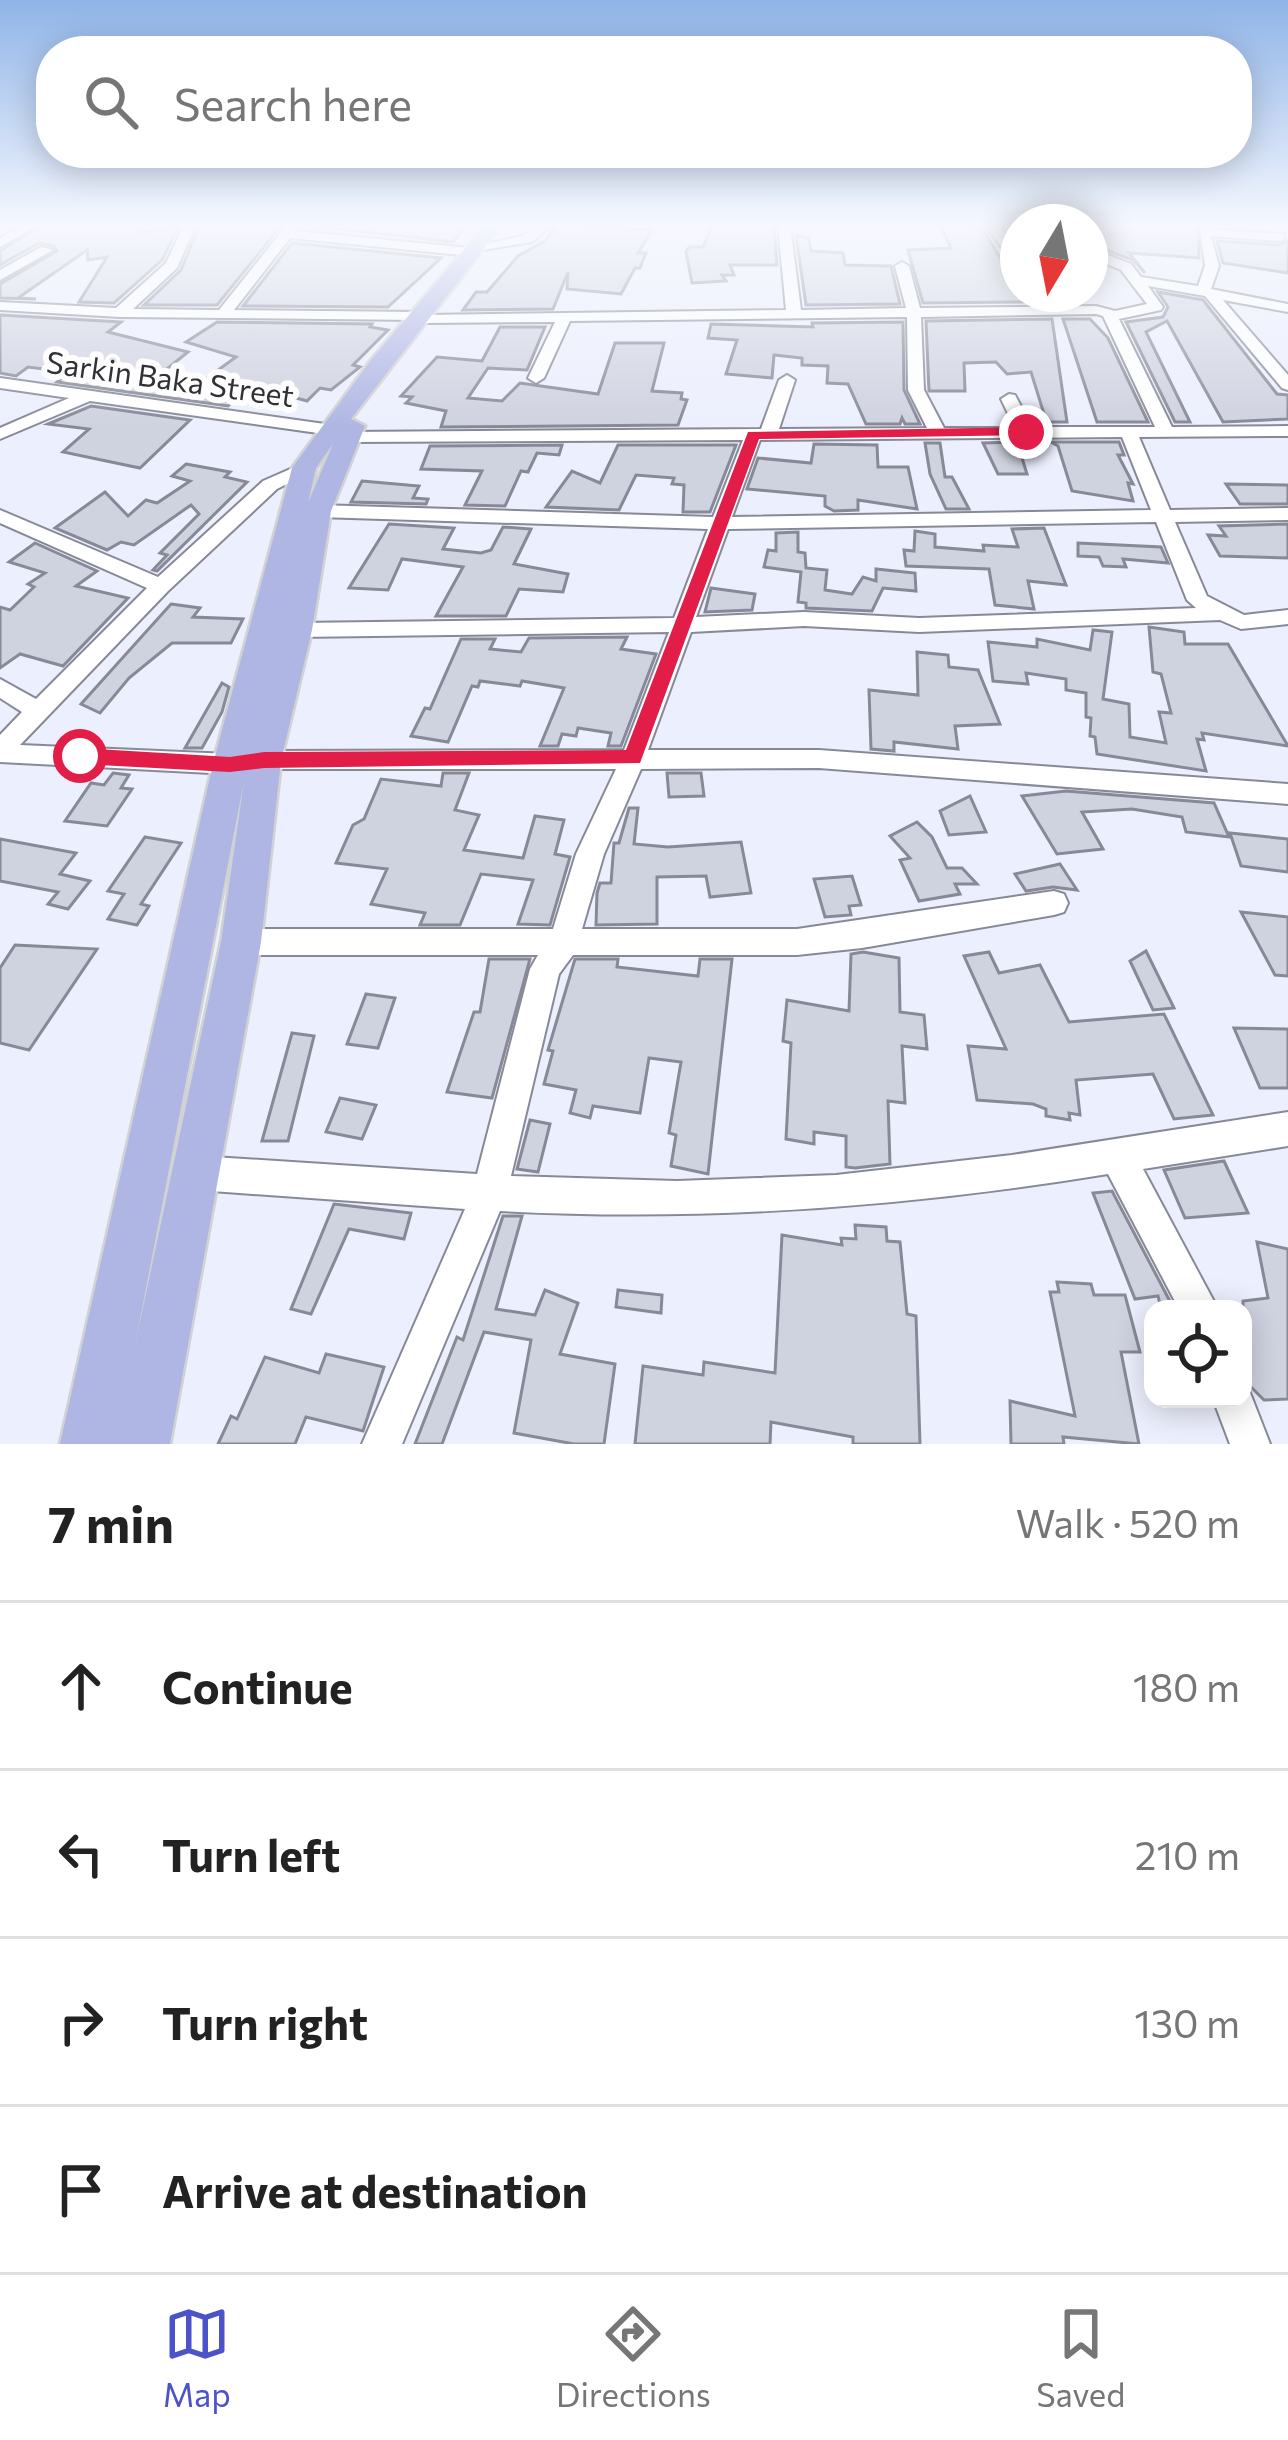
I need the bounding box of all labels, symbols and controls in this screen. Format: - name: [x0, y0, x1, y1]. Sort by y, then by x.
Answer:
- search box: [36, 36, 1252, 168]
- icon: search: [78, 69, 144, 135]
- text: Search here: [174, 75, 412, 130]
- north arrow: [1000, 204, 1108, 312]
- street label: Sarkin Baka Street: [44, 342, 297, 413]
- route end: [999, 405, 1053, 459]
- route start: [53, 729, 107, 783]
- map controls: [1144, 1300, 1252, 1408]
- button: locate: [1144, 1300, 1252, 1408]
- text: 7 min: [48, 1491, 174, 1554]
- text: Walk · 520 m: [1016, 1498, 1240, 1546]
- icon: ahead: [48, 1653, 114, 1719]
- text: Continue: [162, 1658, 353, 1713]
- text: 180 m: [1133, 1662, 1240, 1710]
- icon: left: [48, 1821, 114, 1887]
- text: Turn left: [162, 1826, 340, 1881]
- text: 210 m: [1135, 1830, 1240, 1878]
- icon: right: [48, 1989, 114, 2055]
- text: Turn right: [162, 1994, 368, 2049]
- text: 130 m: [1134, 1998, 1240, 2046]
- icon: arrive: [48, 2157, 114, 2223]
- text: Arrive at destination: [162, 2162, 588, 2217]
- tab: Map: [163, 2301, 231, 2414]
- tab: Directions: [556, 2301, 711, 2414]
- tab: Saved: [1036, 2301, 1125, 2414]

